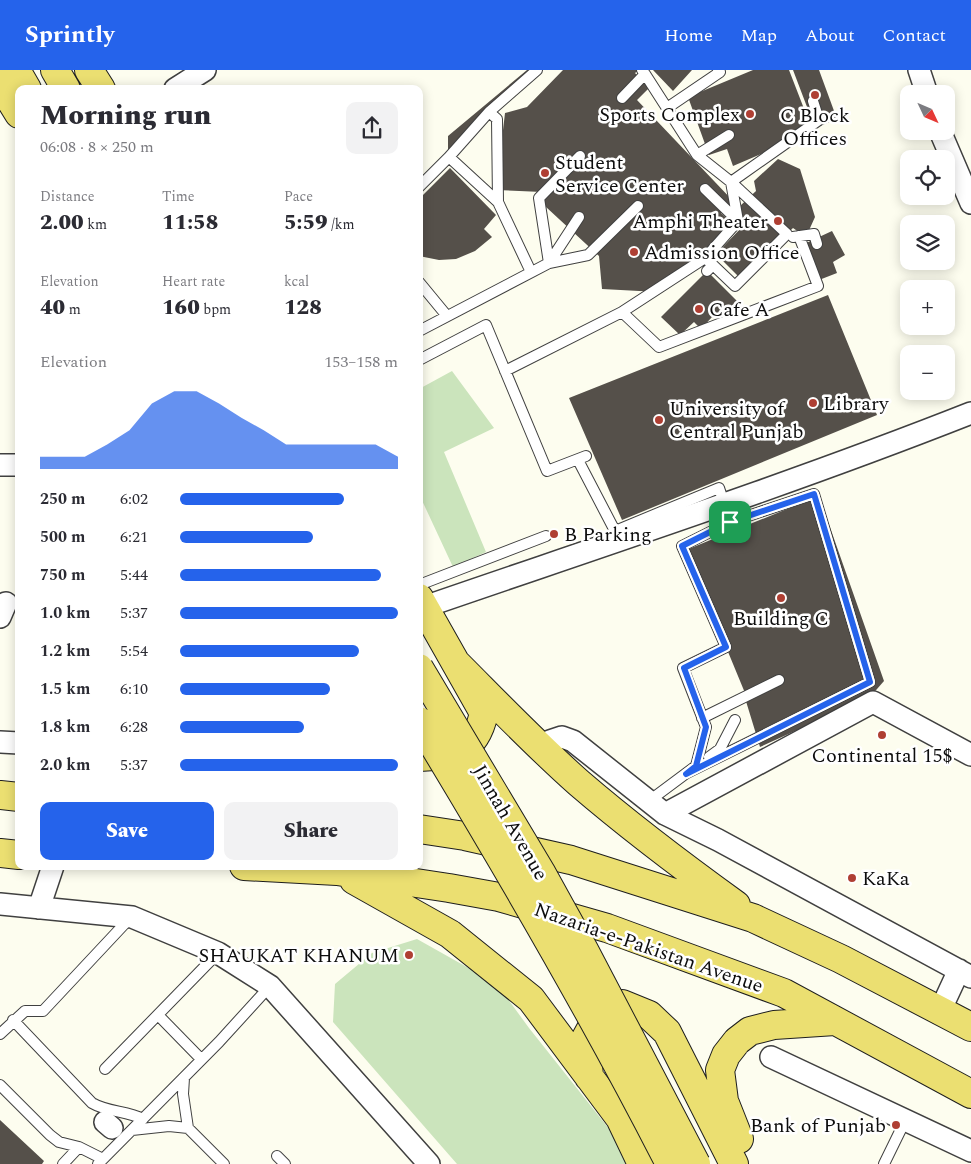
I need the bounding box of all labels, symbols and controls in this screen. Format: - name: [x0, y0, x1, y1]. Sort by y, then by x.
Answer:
- text: Sprintly: [25, 17, 114, 53]
- text: Home: [664, 22, 713, 49]
- text: Map: [741, 22, 777, 49]
- text: About: [805, 22, 855, 49]
- text: Contact: [883, 22, 946, 49]
- north arrow: [900, 85, 955, 140]
- map controls: [900, 85, 955, 400]
- marker: C Block Offices: [809, 89, 821, 101]
- text: Morning run: [40, 94, 211, 137]
- place label: Sports Complex: [599, 100, 740, 130]
- place label: C Block Offices: [780, 101, 850, 154]
- button: share: [346, 102, 398, 154]
- marker: Sports Complex: [744, 108, 756, 120]
- text: 06:08 · 8 × 250 m: [40, 135, 154, 159]
- place label: Student Service Center: [555, 148, 684, 201]
- button: locate: [900, 150, 955, 205]
- marker: Student Service Center: [539, 167, 551, 179]
- text: Distance: [40, 186, 95, 207]
- text: Time: [162, 186, 195, 207]
- text: Pace: [284, 186, 313, 207]
- text: 2.00: [40, 207, 84, 239]
- text: 11:58: [162, 207, 218, 239]
- text: 5:59: [284, 207, 328, 239]
- place label: Amphi Theater: [632, 207, 768, 237]
- text: km: [84, 214, 107, 235]
- text: /km: [328, 214, 355, 235]
- marker: Amphi Theater: [772, 215, 784, 227]
- button: layers: [900, 215, 955, 270]
- place label: Admission Office: [644, 238, 799, 268]
- marker: Admission Office: [628, 246, 640, 258]
- text: Elevation: [40, 271, 99, 292]
- text: Heart rate: [162, 271, 225, 292]
- text: kcal: [284, 271, 309, 292]
- button: +: [900, 280, 955, 335]
- text: 40: [40, 292, 65, 324]
- text: 160: [162, 292, 200, 324]
- text: 128: [284, 292, 322, 324]
- place label: Cafe A: [709, 295, 770, 325]
- text: m: [65, 299, 81, 320]
- text: bpm: [200, 299, 231, 320]
- marker: Cafe A: [693, 303, 705, 315]
- button: −: [900, 345, 955, 400]
- text: Elevation: [40, 350, 107, 374]
- text: 153–158 m: [324, 350, 398, 374]
- place label: Library: [823, 389, 890, 419]
- place label: University of Central Punjab: [669, 394, 804, 447]
- marker: Library: [807, 397, 819, 409]
- marker: University of Central Punjab: [653, 414, 665, 426]
- text: 250 m: [40, 487, 85, 511]
- text: 6:02: [120, 487, 148, 511]
- pin: [709, 501, 751, 543]
- icon: arrive: [716, 508, 744, 536]
- place label: B Parking: [564, 520, 652, 550]
- text: 500 m: [40, 525, 85, 549]
- text: 6:21: [120, 525, 148, 549]
- marker: B Parking: [548, 528, 560, 540]
- text: 750 m: [40, 563, 85, 587]
- text: 5:44: [120, 563, 148, 587]
- marker: Building C: [775, 592, 787, 604]
- text: 1.0 km: [40, 601, 90, 625]
- text: 5:37: [120, 601, 148, 625]
- place label: Building C: [733, 604, 829, 634]
- text: 1.2 km: [40, 639, 90, 663]
- text: 5:54: [120, 639, 148, 663]
- text: 1.5 km: [40, 677, 90, 701]
- text: 6:10: [120, 677, 148, 701]
- text: 1.8 km: [40, 715, 90, 739]
- text: 6:28: [120, 715, 148, 739]
- marker: Continental 15$: [876, 729, 888, 741]
- place label: Continental 15$: [812, 741, 952, 771]
- text: 2.0 km: [40, 753, 90, 777]
- text: 5:37: [120, 753, 148, 777]
- street label: Jinnah Avenue: [465, 759, 555, 886]
- button: Save: [40, 802, 214, 860]
- button: Share: [224, 802, 398, 860]
- place label: KaKa: [862, 864, 910, 894]
- marker: KaKa: [846, 872, 858, 884]
- street label: Nazaria-e-Pakistan Avenue: [530, 895, 767, 1001]
- place label: SHAUKAT KHANUM: [199, 941, 399, 971]
- marker: SHAUKAT KHANUM: [403, 949, 415, 961]
- place label: Bank of Punjab: [750, 1111, 886, 1141]
- marker: Bank of Punjab: [890, 1119, 902, 1131]

